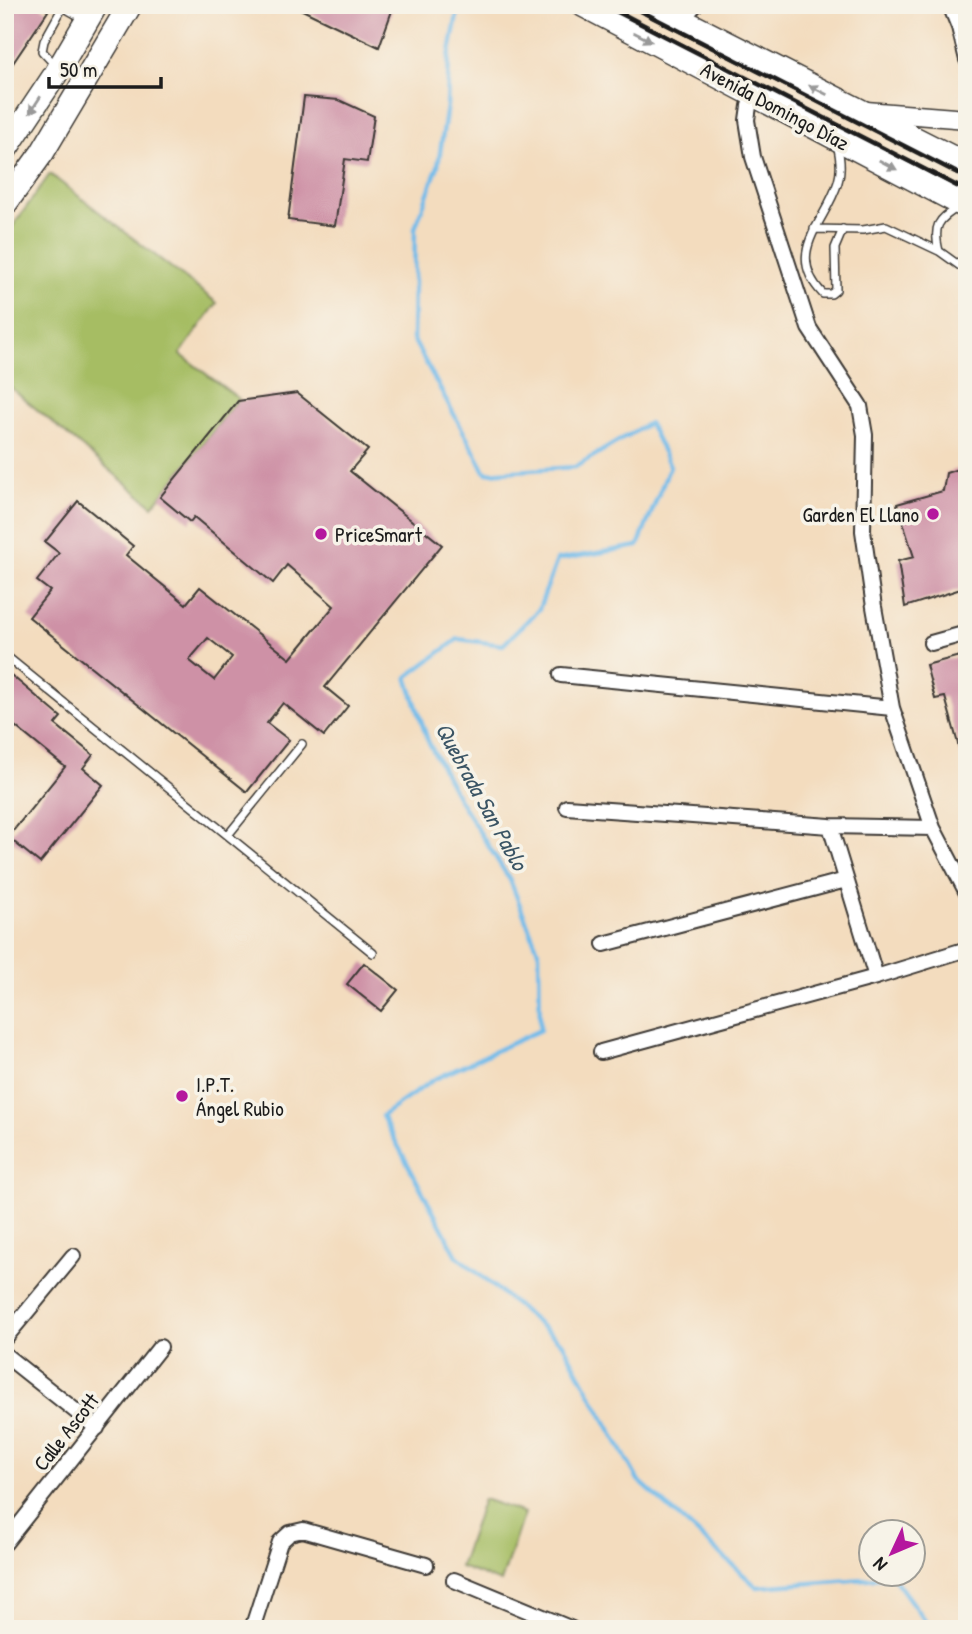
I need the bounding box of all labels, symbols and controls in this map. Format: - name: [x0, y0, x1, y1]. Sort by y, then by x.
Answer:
- one-way arrow: [633, 31, 653, 42]
- scale bar: [49, 46, 161, 90]
- text: 50 m: [60, 55, 97, 84]
- street label: Avenida Domingo Díaz: [696, 55, 854, 157]
- one-way arrow: [808, 85, 828, 96]
- one-way arrow: [29, 96, 42, 115]
- one-way arrow: [878, 159, 898, 171]
- place label: Garden El Llano: [802, 500, 919, 529]
- marker: Garden El Llano: [925, 506, 941, 522]
- place label: PriceSmart: [335, 520, 423, 549]
- marker: PriceSmart: [313, 526, 329, 542]
- water label: Quebrada San Pablo: [429, 717, 536, 877]
- place label: I.P.T. Ángel Rubio: [196, 1070, 284, 1123]
- marker: I.P.T. Ángel Rubio: [174, 1088, 190, 1104]
- street label: Calle Ascott: [26, 1386, 106, 1477]
- north arrow: [856, 1518, 926, 1588]
- text: N: [867, 1552, 893, 1577]

